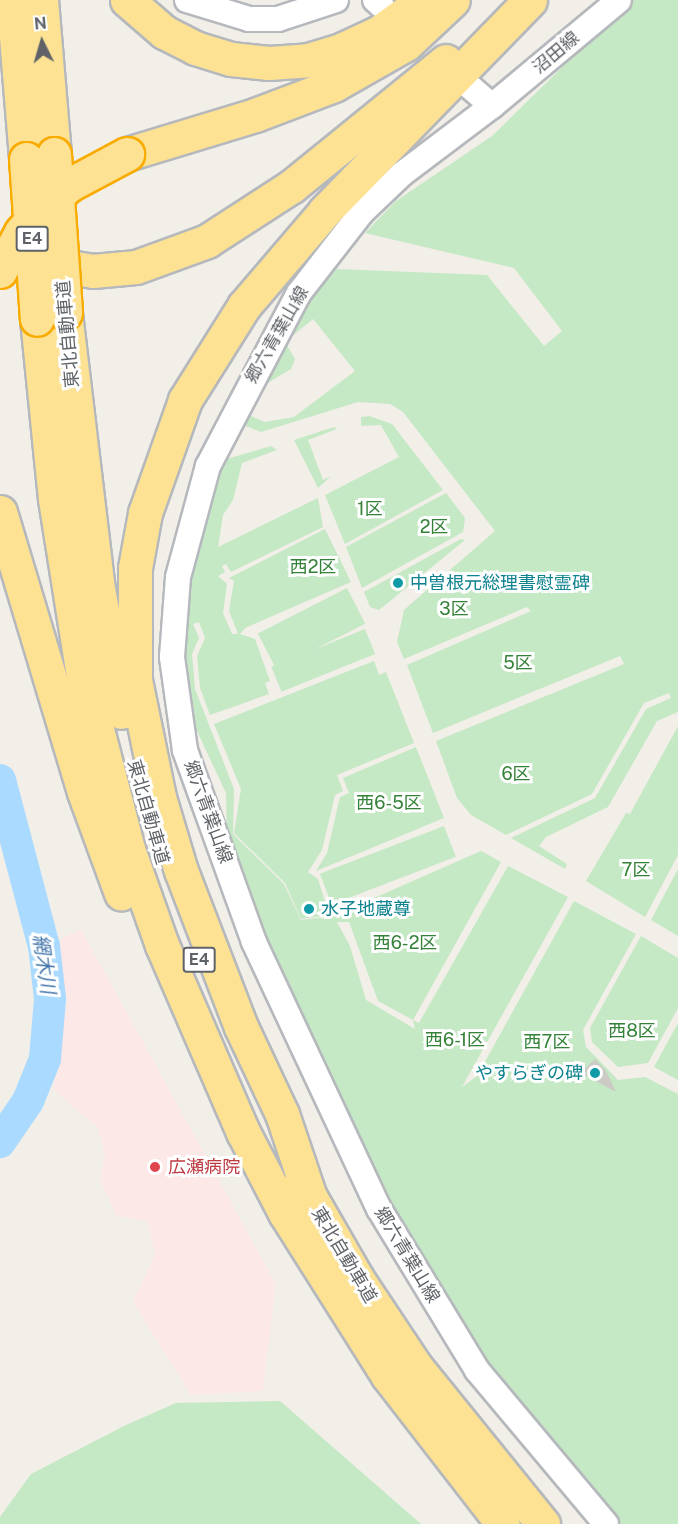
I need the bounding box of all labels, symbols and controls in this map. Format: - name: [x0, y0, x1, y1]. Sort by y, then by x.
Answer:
- north arrow: [12, 12, 72, 72]
- text: N: [33, 14, 47, 34]
- street label: 沼田線: [528, 27, 584, 79]
- road number: E4: [15, 226, 48, 252]
- street label: 東北自動車道: [53, 279, 83, 389]
- street label: 郷六青葉山線: [241, 283, 313, 387]
- park label: 1区: [357, 498, 383, 520]
- park label: 2区: [420, 516, 448, 538]
- park label: 西2区: [290, 556, 336, 578]
- place label: 中曽根元総理書慰霊碑: [410, 572, 590, 594]
- marker: 中曽根元総理書慰霊碑: [391, 576, 405, 590]
- park label: 3区: [439, 598, 469, 620]
- park label: 5区: [503, 652, 533, 674]
- street label: 東北自動車道: [123, 757, 173, 867]
- street label: 郷六青葉山線: [179, 758, 237, 866]
- park label: 6区: [501, 763, 531, 785]
- park label: 西6-5区: [356, 792, 422, 814]
- park label: 7区: [622, 859, 650, 881]
- place label: 水子地蔵尊: [321, 898, 411, 920]
- marker: 水子地蔵尊: [302, 902, 316, 916]
- park label: 西6-2区: [373, 932, 437, 954]
- water label: 網木川: [28, 933, 60, 995]
- road number: E4: [182, 947, 216, 973]
- park label: 西8区: [608, 1020, 656, 1042]
- park label: 西6-1区: [425, 1029, 485, 1051]
- park label: 西7区: [524, 1031, 570, 1053]
- place label: やすらぎの碑: [475, 1062, 583, 1084]
- marker: やすらぎの碑: [588, 1066, 602, 1080]
- place label: 広瀬病院: [168, 1156, 240, 1178]
- marker: 広瀬病院: [146, 1158, 164, 1176]
- street label: 東北自動車道: [307, 1203, 381, 1307]
- street label: 郷六青葉山線: [370, 1203, 444, 1307]

